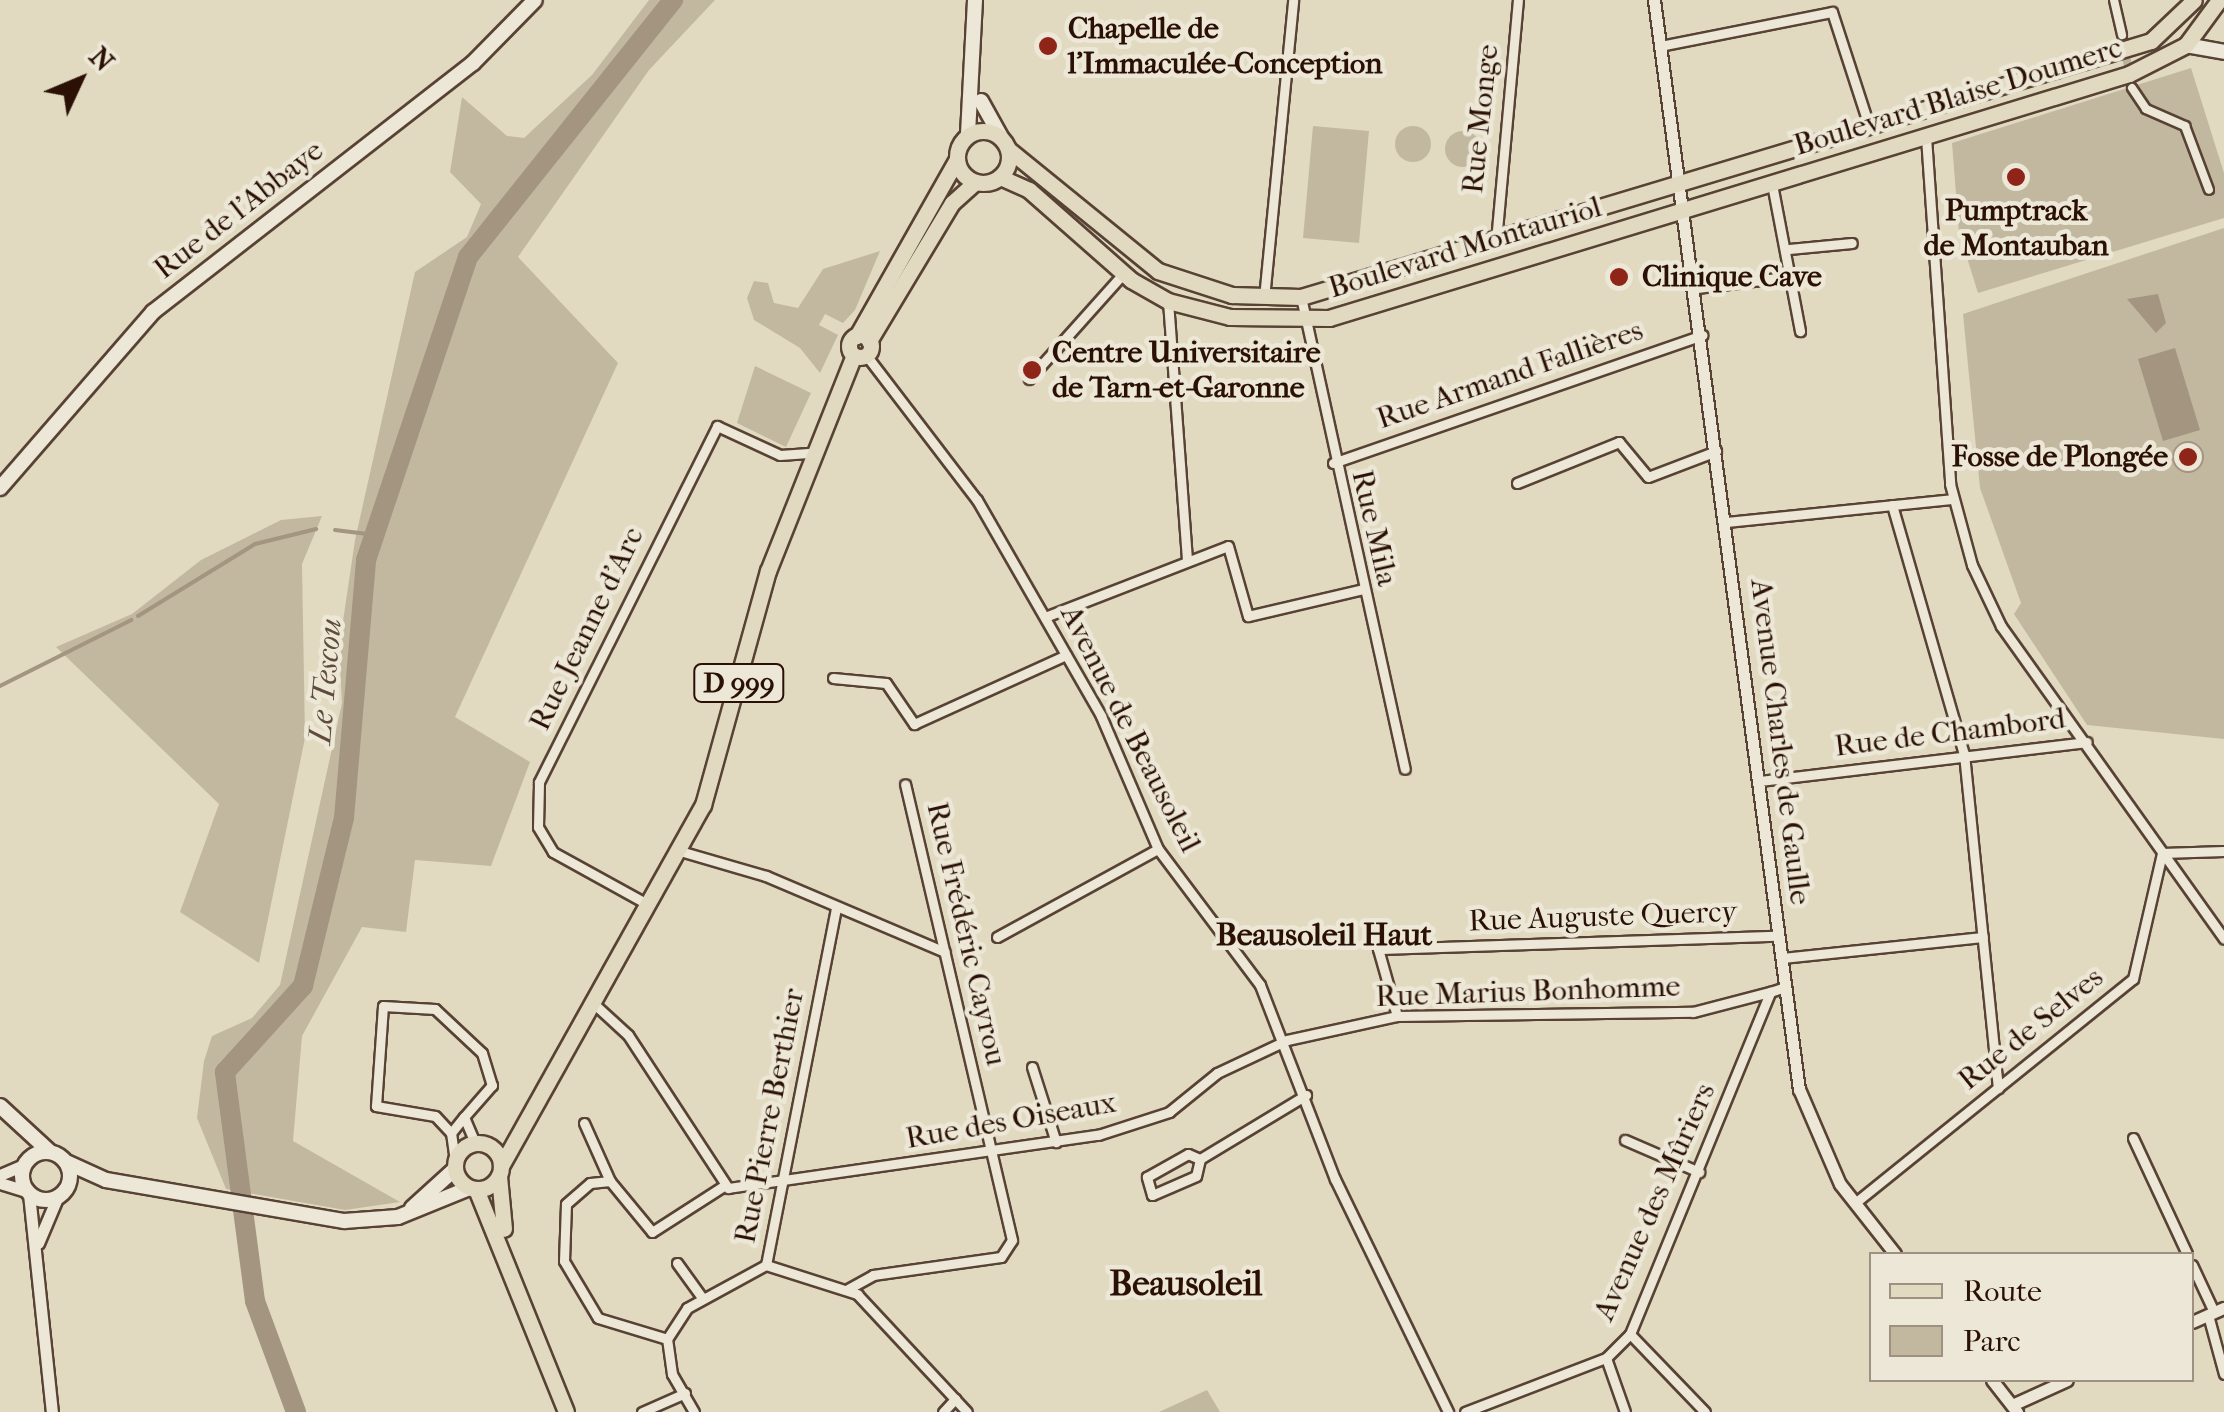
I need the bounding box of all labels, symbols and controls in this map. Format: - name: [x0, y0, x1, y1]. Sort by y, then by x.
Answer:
- place label: Chapelle de l'Immaculée-Conception: [1068, 11, 1383, 82]
- north arrow: [30, 30, 130, 130]
- street label: Boulevard Blaise Doumerc: [1790, 30, 2126, 164]
- marker: Chapelle de l'Immaculée-Conception: [1037, 35, 1059, 57]
- text: N: [83, 40, 121, 78]
- street label: Rue Monge: [1455, 43, 1507, 195]
- street label: Rue de l'Abbaye: [147, 133, 331, 287]
- marker: Pumptrack de Montauban: [2005, 166, 2027, 188]
- street label: Boulevard Montauriol: [1324, 189, 1606, 307]
- place label: Pumptrack de Montauban: [1923, 193, 2109, 264]
- place label: Clinique Cave: [1642, 259, 1822, 295]
- marker: Clinique Cave: [1606, 264, 1632, 290]
- street label: Rue Armand Fallières: [1372, 313, 1648, 437]
- place label: Centre Universitaire de Tarn-et-Garonne: [1052, 335, 1321, 406]
- marker: Centre Universitaire de Tarn-et-Garonne: [1021, 359, 1043, 381]
- place label: Fosse de Plongée: [1951, 439, 2168, 475]
- marker: Fosse de Plongée: [2177, 446, 2199, 468]
- street label: Rue Mila: [1343, 467, 1405, 589]
- street label: Rue Jeanne d'Arc: [522, 522, 652, 736]
- street label: Avenue Charles de Gaulle: [1742, 577, 1818, 907]
- street label: Avenue de Beausoleil: [1052, 600, 1208, 858]
- water label: Le Tescou: [301, 617, 351, 745]
- road number: D 999: [692, 660, 786, 706]
- street label: Rue de Chambord: [1833, 701, 2067, 765]
- street label: Rue Frédéric Cayrou: [918, 799, 1014, 1069]
- street label: Rue Auguste Quercy: [1468, 894, 1738, 940]
- district label: Beausoleil Haut: [1216, 916, 1432, 954]
- street label: Rue de Selves: [1951, 960, 2111, 1098]
- street label: Rue Marius Bonhomme: [1375, 969, 1681, 1015]
- street label: Rue Pierre Berthier: [728, 986, 812, 1246]
- street label: Avenue des Mûriers: [1586, 1078, 1724, 1326]
- street label: Rue des Oiseaux: [903, 1085, 1119, 1157]
- legend: [1869, 1252, 2194, 1382]
- district label: Beausoleil: [1109, 1263, 1263, 1305]
- text: Route: [1963, 1274, 2042, 1309]
- text: Parc: [1963, 1324, 2021, 1359]

